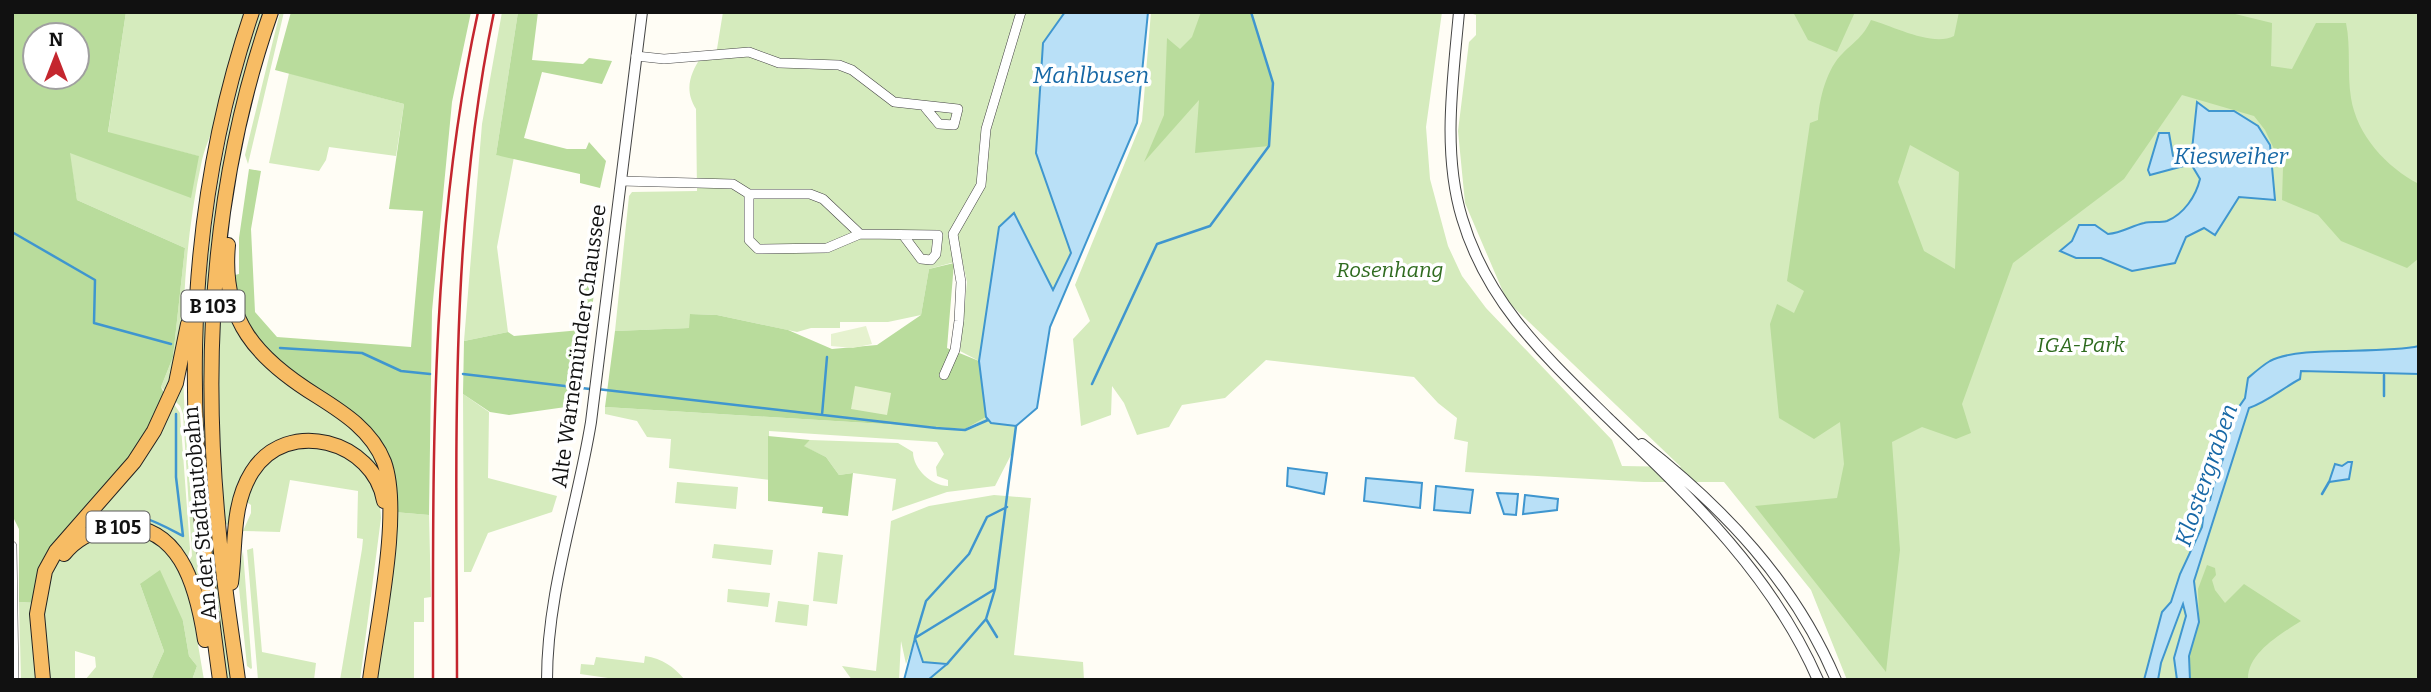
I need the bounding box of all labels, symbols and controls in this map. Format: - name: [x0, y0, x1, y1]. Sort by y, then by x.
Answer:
- north arrow: [21, 21, 91, 91]
- text: N: [49, 28, 64, 51]
- water label: Mahlbusen: [1033, 61, 1149, 89]
- water label: Kiesweiher: [2174, 142, 2290, 170]
- street label: Alte Warnemünder Chaussee: [546, 203, 612, 489]
- park label: Rosenhang: [1336, 257, 1444, 283]
- road number: B 103: [182, 290, 244, 322]
- park label: IGA-Park: [2037, 332, 2126, 358]
- water label: Klostergraben: [2169, 400, 2243, 550]
- street label: An der Stadtautobahn: [178, 405, 222, 621]
- road number: B 105: [86, 512, 150, 542]

